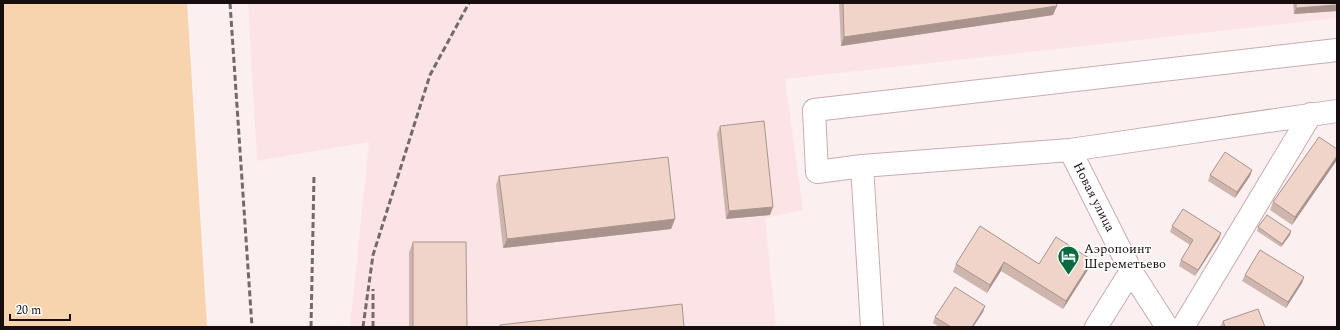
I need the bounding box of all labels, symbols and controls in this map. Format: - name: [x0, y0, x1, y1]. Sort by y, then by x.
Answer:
- street label: Новая улица: [1068, 159, 1120, 236]
- place label: Аэропоинт Шереметьево: [1084, 239, 1166, 274]
- hotel icon: Аэропоинт Шереметьево: [1056, 243, 1082, 276]
- scale bar: [10, 296, 70, 322]
- text: 20 m: [16, 301, 41, 320]

